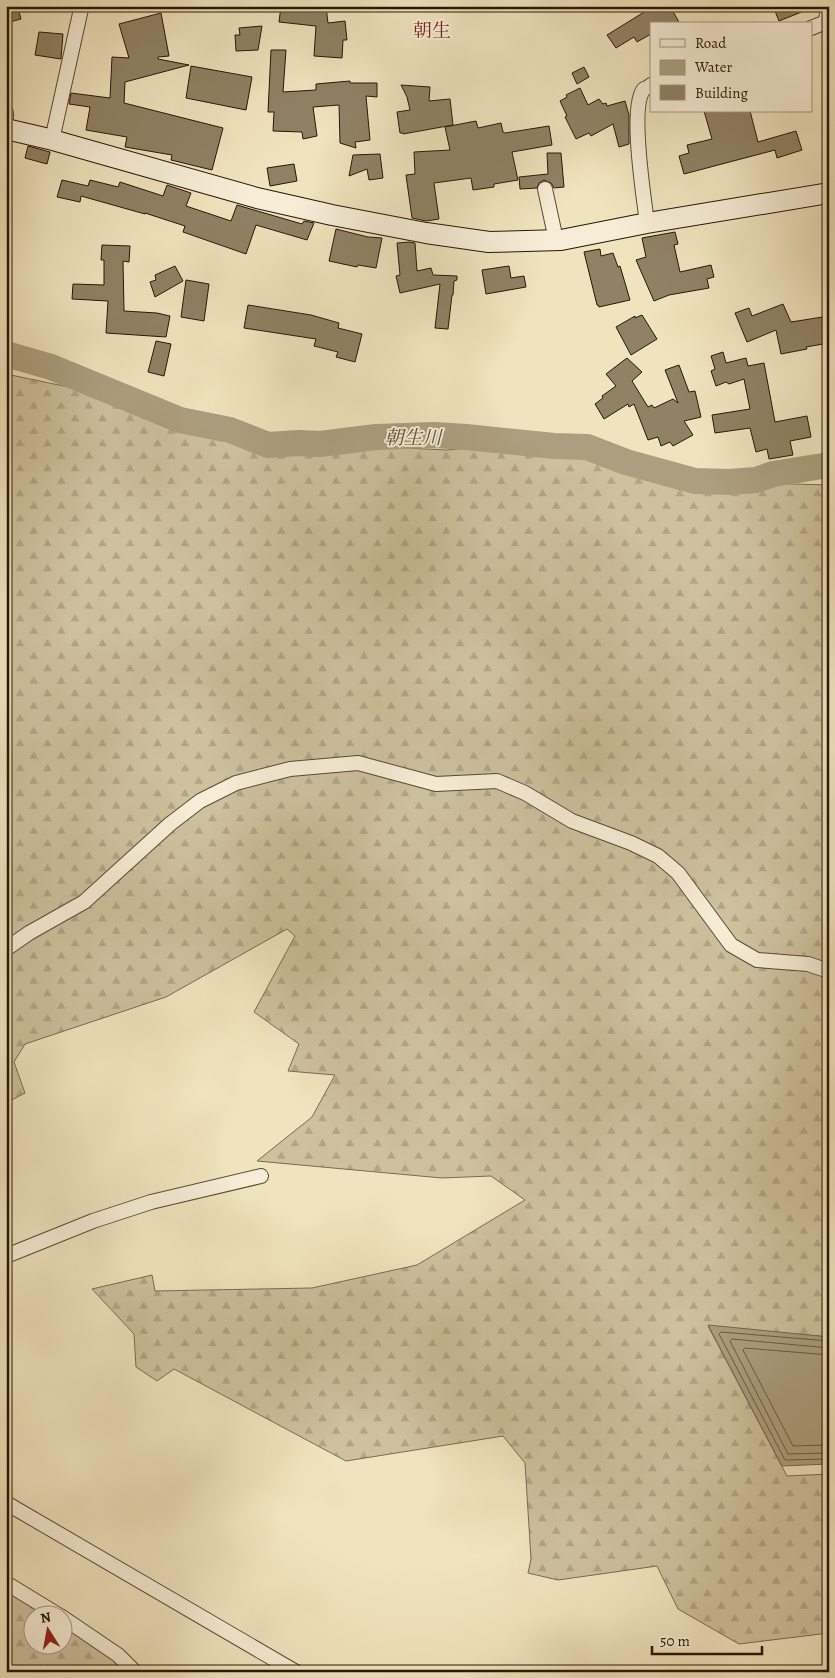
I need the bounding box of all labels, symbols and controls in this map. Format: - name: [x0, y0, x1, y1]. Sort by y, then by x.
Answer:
- district label: 朝生: [413, 18, 451, 44]
- legend: [650, 22, 812, 112]
- text: Road: [695, 33, 727, 53]
- text: Water: [694, 57, 732, 77]
- text: Building: [695, 83, 748, 103]
- water label: 朝生川: [384, 425, 443, 451]
- north arrow: [22, 1606, 72, 1656]
- text: N: [39, 1607, 52, 1628]
- scale bar: [652, 1623, 762, 1655]
- text: 50 m: [660, 1631, 690, 1651]

